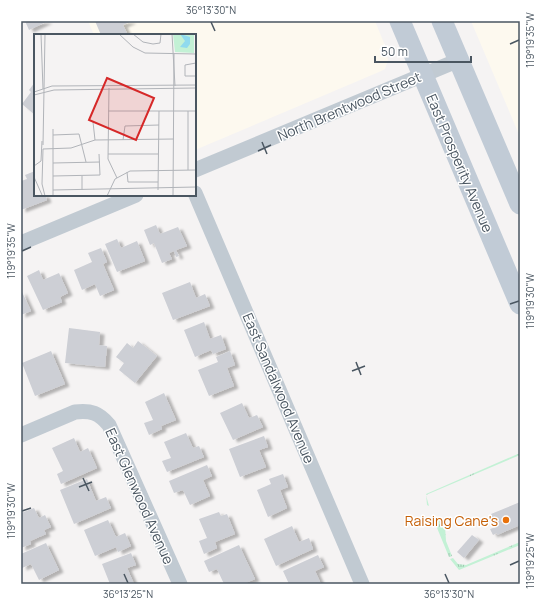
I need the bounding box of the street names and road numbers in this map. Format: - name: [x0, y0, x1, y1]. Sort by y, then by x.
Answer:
- street label: North Brentwood Street: [274, 67, 424, 145]
- street label: East Prosperity Avenue: [422, 91, 498, 235]
- street label: East Sandalwood Avenue: [239, 310, 319, 466]
- street label: East Glenwood Avenue: [101, 425, 179, 567]

